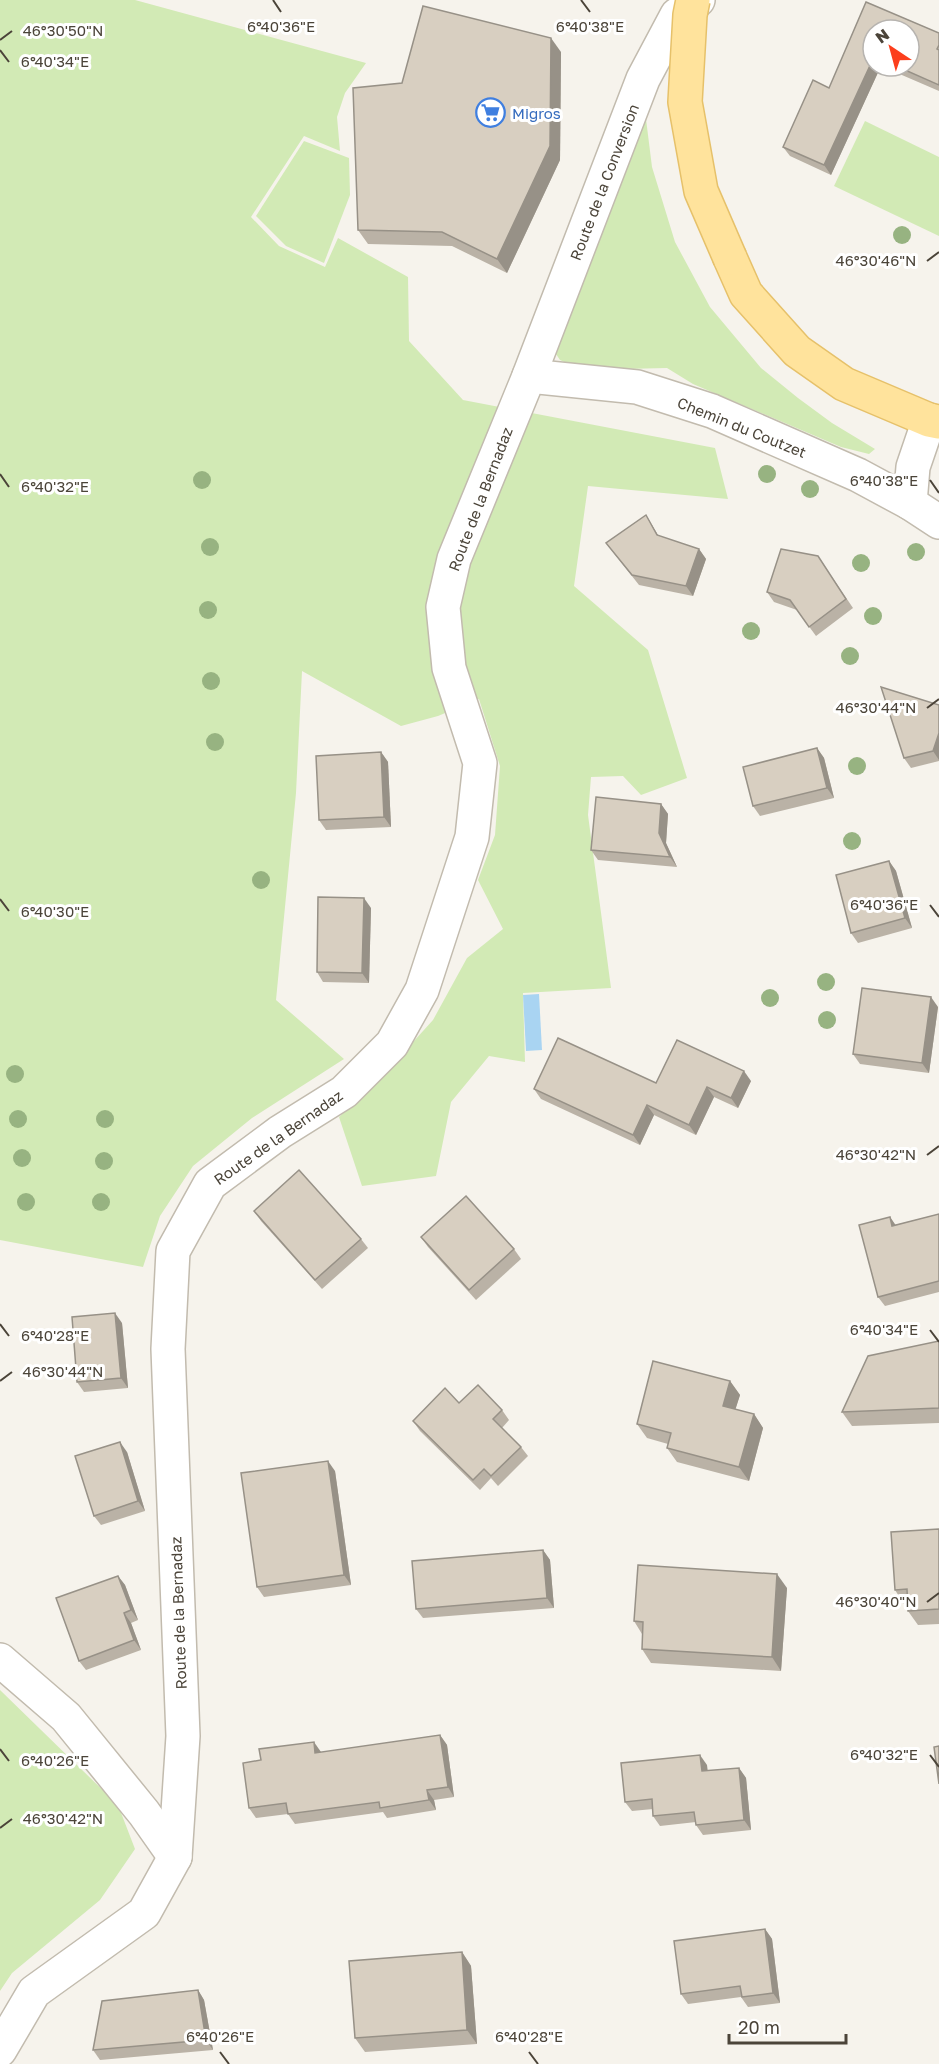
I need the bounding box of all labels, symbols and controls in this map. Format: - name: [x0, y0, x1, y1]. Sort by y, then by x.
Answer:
- text: 6°40'36"E: [247, 17, 315, 35]
- text: 6°40'38"E: [556, 17, 624, 35]
- north arrow: [861, 18, 921, 78]
- text: 46°30'50"N: [23, 21, 103, 39]
- text: N: [871, 24, 893, 48]
- text: 6°40'34"E: [21, 52, 89, 70]
- supermarket icon: Migros: [475, 97, 507, 129]
- street label: Route de la Conversion: [566, 101, 642, 263]
- place label: Migros: [512, 104, 561, 122]
- text: 46°30'46"N: [836, 251, 916, 269]
- street label: Chemin du Coutzet: [675, 393, 809, 461]
- street label: Route de la Bernadaz: [444, 424, 516, 574]
- text: 6°40'38"E: [850, 471, 918, 489]
- text: 6°40'32"E: [21, 477, 89, 495]
- text: 46°30'44"N: [835, 698, 917, 716]
- text: 6°40'36"E: [850, 895, 918, 913]
- text: 6°40'30"E: [21, 902, 89, 920]
- street label: Route de la Bernadaz: [210, 1086, 346, 1188]
- text: 46°30'42"N: [836, 1145, 916, 1163]
- text: 6°40'34"E: [850, 1320, 918, 1338]
- text: 6°40'28"E: [21, 1326, 89, 1344]
- text: 46°30'44"N: [22, 1362, 104, 1380]
- street label: Route de la Bernadaz: [166, 1536, 190, 1690]
- text: 46°30'40"N: [835, 1592, 917, 1610]
- text: 6°40'32"E: [850, 1745, 918, 1763]
- text: 6°40'26"E: [21, 1751, 89, 1769]
- text: 46°30'42"N: [23, 1809, 103, 1827]
- scale bar: [729, 2007, 846, 2045]
- text: 20 m: [738, 2016, 780, 2038]
- text: 6°40'26"E: [186, 2027, 254, 2045]
- text: 6°40'28"E: [495, 2027, 563, 2045]

